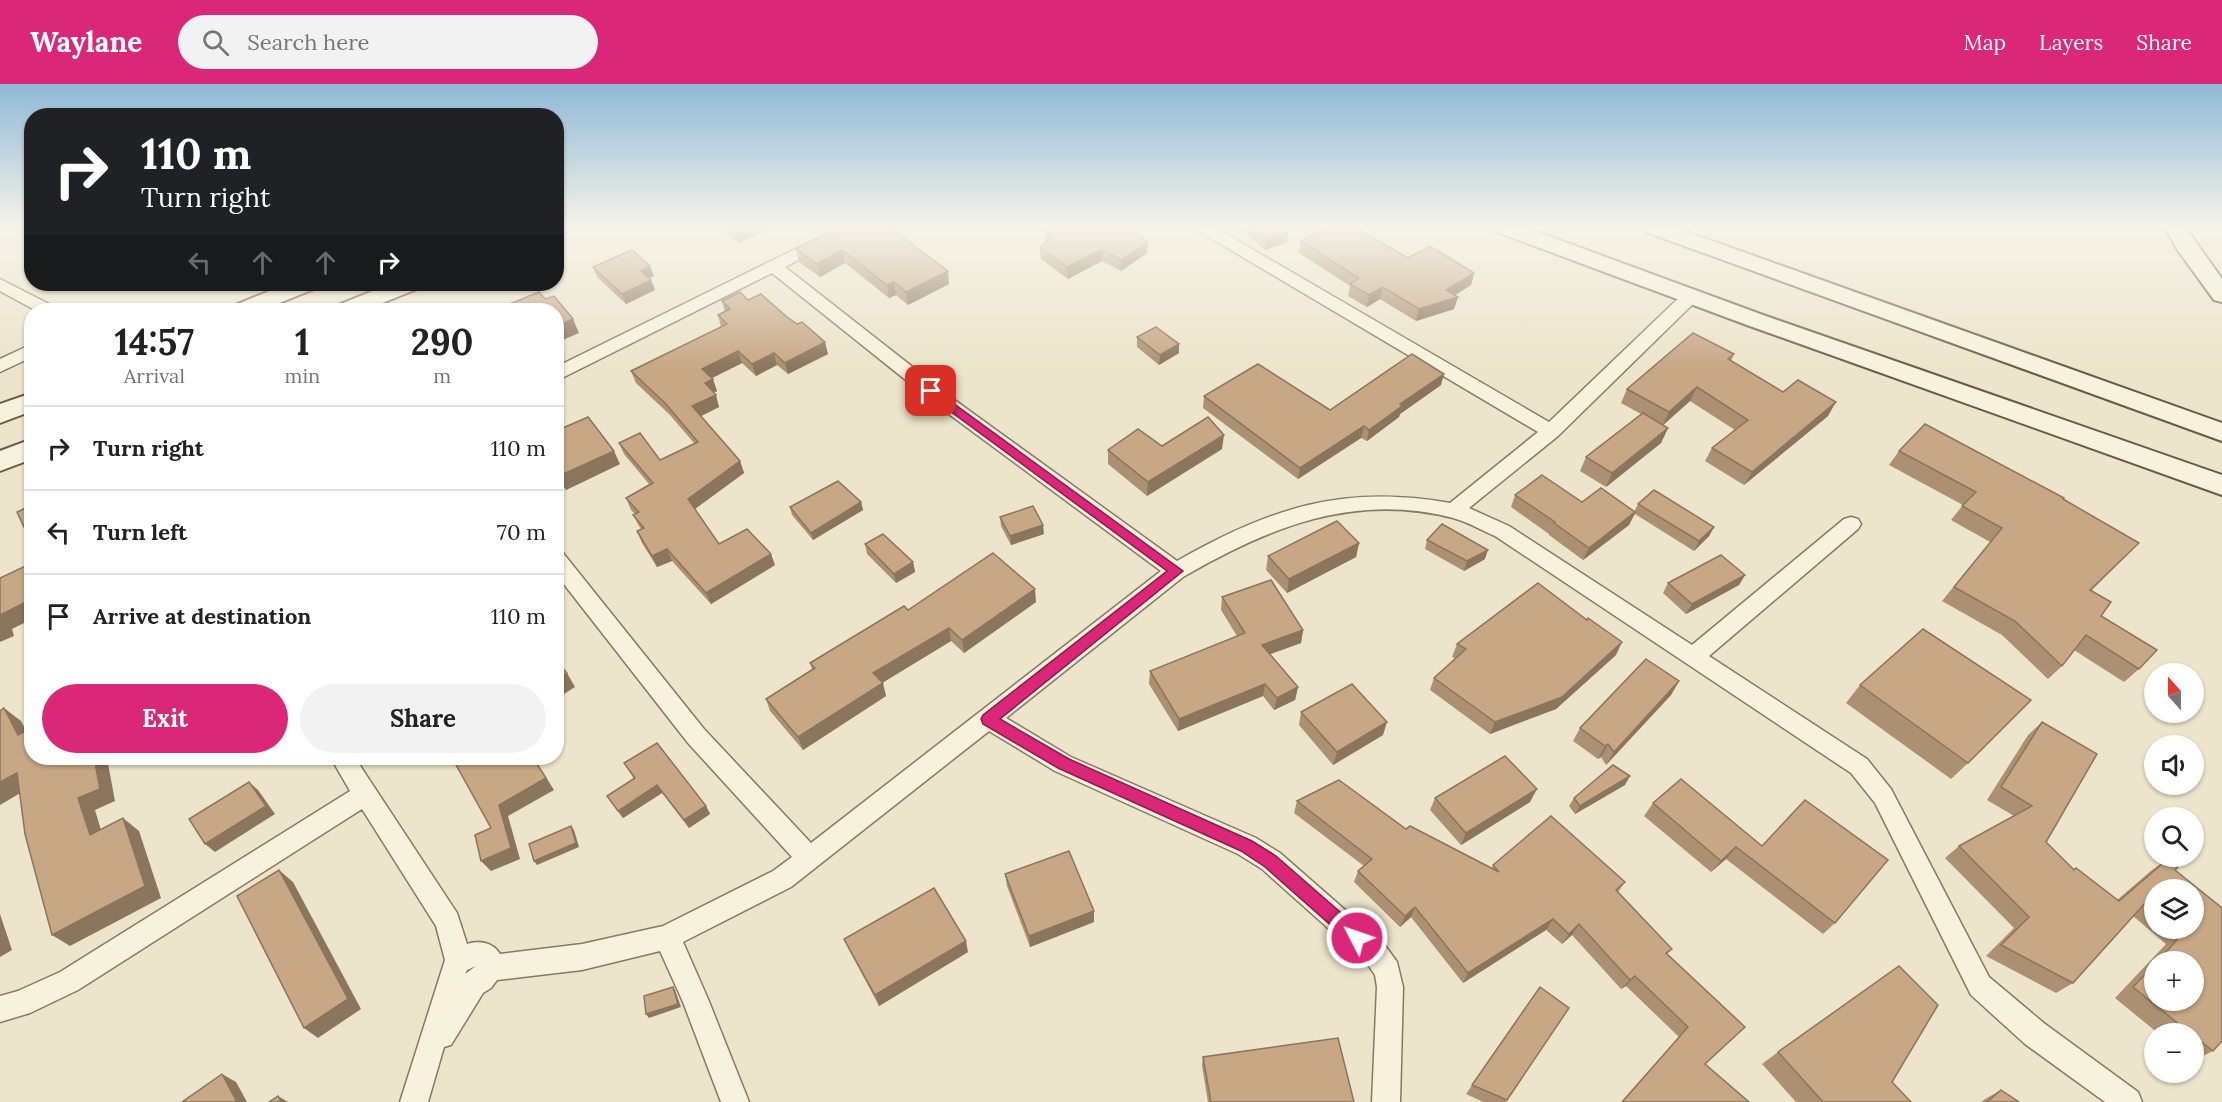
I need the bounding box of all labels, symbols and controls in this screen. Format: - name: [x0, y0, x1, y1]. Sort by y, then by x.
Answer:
- search box: [178, 15, 598, 69]
- text: Waylane: [30, 24, 142, 60]
- icon: search: [199, 26, 232, 59]
- text: Search here: [247, 28, 370, 56]
- text: Map: [1963, 29, 2006, 56]
- text: Layers: [2039, 29, 2103, 56]
- text: Share: [2136, 29, 2192, 56]
- text: 110 m: [141, 127, 252, 181]
- icon: right: [42, 132, 120, 210]
- text: Turn right: [141, 180, 270, 214]
- icon: left: [183, 246, 216, 279]
- icon: ahead: [246, 246, 279, 279]
- icon: ahead: [309, 246, 342, 279]
- icon: right: [372, 246, 405, 279]
- text: 14:57: [114, 319, 194, 365]
- text: 1: [295, 319, 310, 365]
- text: 290: [411, 319, 474, 365]
- text: Arrival: [124, 363, 185, 388]
- text: min: [285, 363, 320, 388]
- text: m: [433, 363, 451, 388]
- pin: [905, 365, 956, 416]
- icon: arrive: [914, 374, 947, 407]
- icon: right: [42, 432, 75, 465]
- text: Turn right: [93, 434, 204, 462]
- text: 110 m: [491, 434, 546, 462]
- icon: left: [42, 516, 75, 549]
- text: Turn left: [93, 518, 187, 546]
- text: 70 m: [497, 518, 546, 546]
- icon: arrive: [42, 600, 75, 633]
- text: Arrive at destination: [93, 602, 311, 630]
- text: 110 m: [491, 602, 546, 630]
- north arrow: [2144, 663, 2204, 723]
- map controls: [2144, 663, 2204, 1083]
- button: Exit: [42, 684, 288, 753]
- button: Share: [300, 684, 546, 753]
- button: sound: [2144, 735, 2204, 795]
- button: search: [2144, 807, 2204, 867]
- button: layers: [2144, 879, 2204, 939]
- position arrow: [1325, 906, 1389, 970]
- button: +: [2144, 951, 2204, 1011]
- button: −: [2144, 1023, 2204, 1083]

